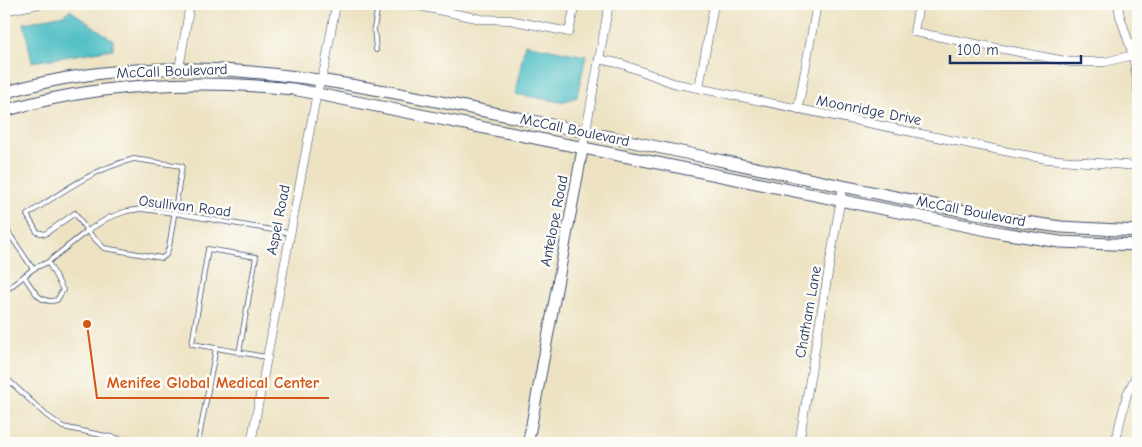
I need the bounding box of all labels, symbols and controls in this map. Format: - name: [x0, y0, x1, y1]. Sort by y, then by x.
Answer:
- scale bar: [950, 32, 1081, 64]
- text: 100 m: [957, 41, 999, 59]
- street label: McCall Boulevard: [116, 60, 228, 82]
- street label: Moonridge Drive: [815, 91, 924, 129]
- street label: McCall Boulevard: [519, 110, 631, 150]
- street label: Antelope Road: [536, 174, 572, 268]
- street label: Aspel Road: [262, 183, 294, 257]
- street label: Osullivan Road: [138, 191, 232, 221]
- street label: McCall Boulevard: [915, 192, 1027, 230]
- street label: Chatham Lane: [791, 264, 825, 359]
- callout: Menifee Global Medical Center: [97, 367, 329, 398]
- text: Menifee Global Medical Center: [107, 374, 320, 392]

